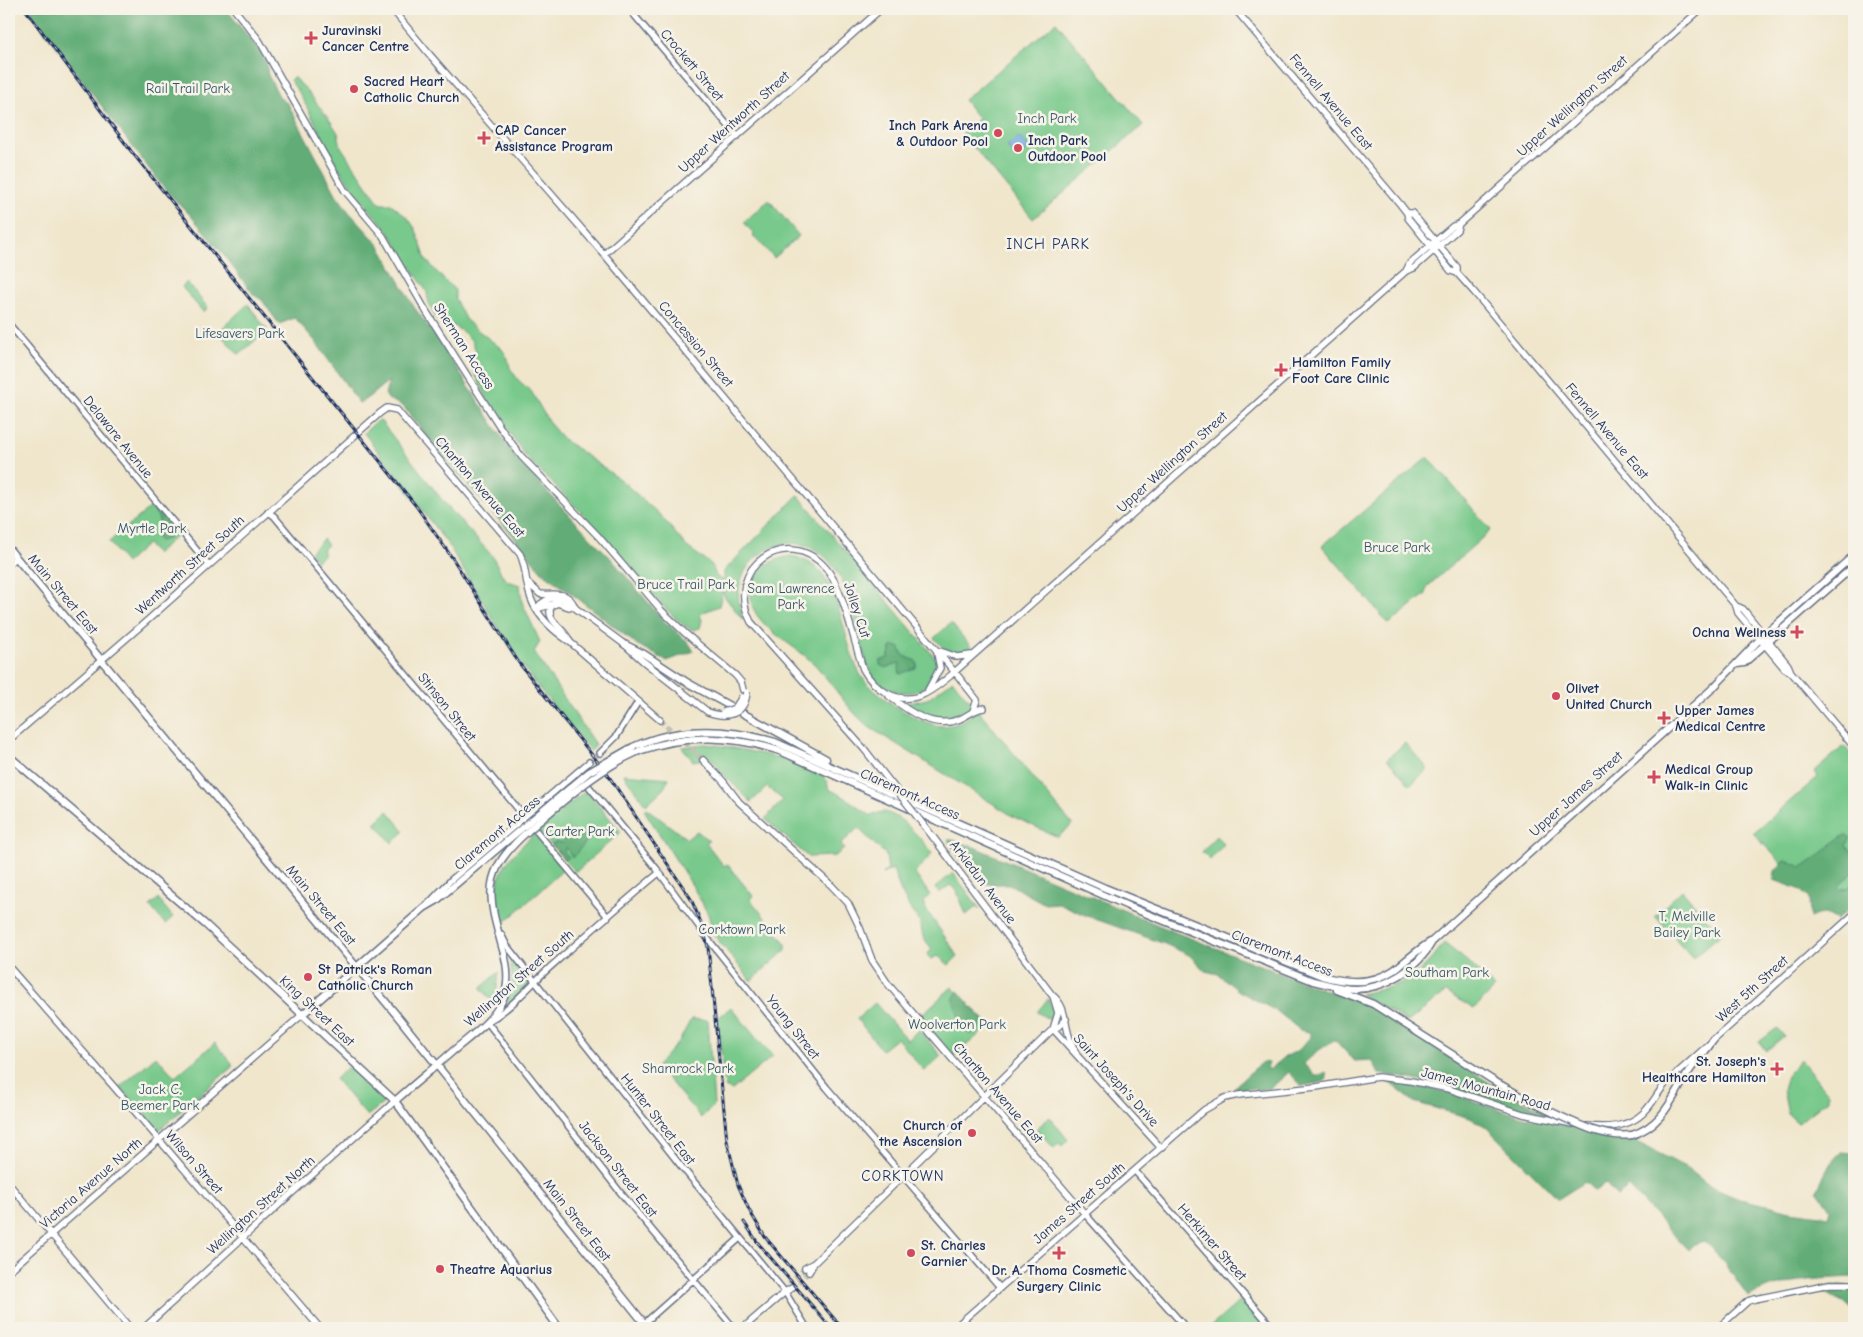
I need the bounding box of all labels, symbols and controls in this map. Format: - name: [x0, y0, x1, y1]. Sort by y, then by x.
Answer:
- place label: Juravinski Cancer Centre: [322, 22, 409, 55]
- street label: Crockett Street: [657, 25, 728, 105]
- marker: Juravinski Cancer Centre: [304, 31, 318, 45]
- street label: Fennell Avenue East: [1286, 50, 1377, 154]
- street label: Upper Wellington Street: [1513, 51, 1632, 160]
- street label: Upper Wentworth Street: [675, 67, 794, 177]
- place label: Sacred Heart Catholic Church: [364, 73, 459, 106]
- park label: Rail Trail Park: [146, 80, 230, 97]
- marker: Sacred Heart Catholic Church: [348, 83, 360, 95]
- park label: Inch Park: [1018, 110, 1077, 127]
- place label: Inch Park Arena & Outdoor Pool: [889, 117, 988, 150]
- place label: CAP Cancer Assistance Program: [495, 122, 613, 155]
- marker: Inch Park Arena & Outdoor Pool: [992, 127, 1004, 139]
- marker: CAP Cancer Assistance Program: [477, 131, 491, 145]
- place label: Inch Park Outdoor Pool: [1028, 132, 1106, 165]
- marker: Inch Park Outdoor Pool: [1012, 142, 1024, 154]
- district label: INCH PARK: [1006, 235, 1090, 253]
- street label: Concession Street: [655, 297, 738, 391]
- street label: Sherman Access: [430, 300, 498, 392]
- park label: Lifesavers Park: [195, 325, 285, 342]
- place label: Hamilton Family Foot Care Clinic: [1292, 354, 1391, 387]
- marker: Hamilton Family Foot Care Clinic: [1274, 363, 1288, 377]
- street label: Fennell Avenue East: [1562, 379, 1653, 483]
- street label: Delaware Avenue: [80, 392, 156, 482]
- street label: Upper Wellington Street: [1113, 407, 1232, 516]
- street label: Charlton Avenue East: [432, 433, 529, 542]
- street label: Wentworth Street South: [132, 512, 248, 618]
- park label: Myrtle Park: [117, 520, 187, 537]
- park label: Bruce Park: [1364, 539, 1431, 556]
- street label: Main Street East: [24, 550, 102, 638]
- park label: Bruce Trail Park: [637, 576, 735, 593]
- park label: Sam Lawrence Park: [747, 580, 835, 613]
- street label: Jolley Cut: [840, 580, 874, 641]
- place label: Ochna Wellness: [1692, 624, 1786, 641]
- marker: Ochna Wellness: [1790, 625, 1804, 639]
- street label: Stinson Street: [414, 669, 480, 745]
- place label: Olivet United Church: [1566, 680, 1652, 713]
- marker: Olivet United Church: [1550, 690, 1562, 702]
- place label: Upper James Medical Centre: [1675, 702, 1766, 735]
- marker: Upper James Medical Centre: [1657, 711, 1671, 725]
- street label: Upper James Street: [1526, 747, 1627, 840]
- place label: Medical Group Walk-in Clinic: [1665, 761, 1753, 794]
- street label: Claremont Access: [858, 764, 962, 824]
- marker: Medical Group Walk-in Clinic: [1647, 770, 1661, 784]
- street label: Claremont Access: [451, 792, 544, 874]
- park label: Carter Park: [545, 823, 615, 840]
- street label: Arkledun Avenue: [946, 837, 1020, 927]
- street label: Main Street East: [282, 861, 360, 949]
- park label: T. Melville Bailey Park: [1654, 908, 1721, 941]
- park label: Corktown Park: [699, 921, 786, 938]
- street label: Wellington Street South: [461, 926, 577, 1030]
- street label: Claremont Access: [1229, 926, 1335, 980]
- street label: West 5th Street: [1712, 951, 1792, 1026]
- place label: St Patrick's Roman Catholic Church: [318, 961, 432, 994]
- park label: Southam Park: [1405, 964, 1489, 981]
- marker: St Patrick's Roman Catholic Church: [302, 971, 314, 983]
- street label: King Street East: [276, 972, 359, 1051]
- street label: Young Street: [763, 991, 824, 1063]
- park label: Woolverton Park: [908, 1016, 1006, 1033]
- street label: Saint Joseph's Drive: [1070, 1030, 1162, 1130]
- street label: Charlton Avenue East: [950, 1039, 1047, 1148]
- place label: St. Joseph's Healthcare Hamilton: [1642, 1053, 1766, 1086]
- park label: Shamrock Park: [642, 1060, 734, 1077]
- marker: St. Joseph's Healthcare Hamilton: [1770, 1062, 1784, 1076]
- street label: James Mountain Road: [1419, 1064, 1553, 1114]
- street label: Hunter Street East: [617, 1070, 700, 1169]
- park label: Jack C. Beemer Park: [121, 1081, 199, 1114]
- street label: Jackson Street East: [575, 1117, 662, 1221]
- place label: Church of the Ascension: [878, 1117, 962, 1150]
- street label: Wilson Street: [162, 1127, 227, 1198]
- marker: Church of the Ascension: [966, 1127, 978, 1139]
- street label: Victoria Avenue North: [36, 1134, 146, 1232]
- street label: Wellington Street North: [203, 1152, 319, 1258]
- street label: James Street South: [1030, 1158, 1128, 1248]
- district label: CORKTOWN: [861, 1167, 945, 1185]
- street label: Main Street East: [540, 1175, 615, 1265]
- street label: Herkimer Street: [1174, 1200, 1251, 1285]
- place label: St. Charles Garnier: [921, 1237, 985, 1270]
- marker: Dr. A. Thoma Cosmetic Surgery Clinic: [1052, 1246, 1066, 1260]
- marker: St. Charles Garnier: [905, 1247, 917, 1259]
- place label: Theatre Aquarius: [450, 1261, 552, 1278]
- place label: Dr. A. Thoma Cosmetic Surgery Clinic: [991, 1262, 1127, 1295]
- marker: Theatre Aquarius: [434, 1263, 446, 1275]

